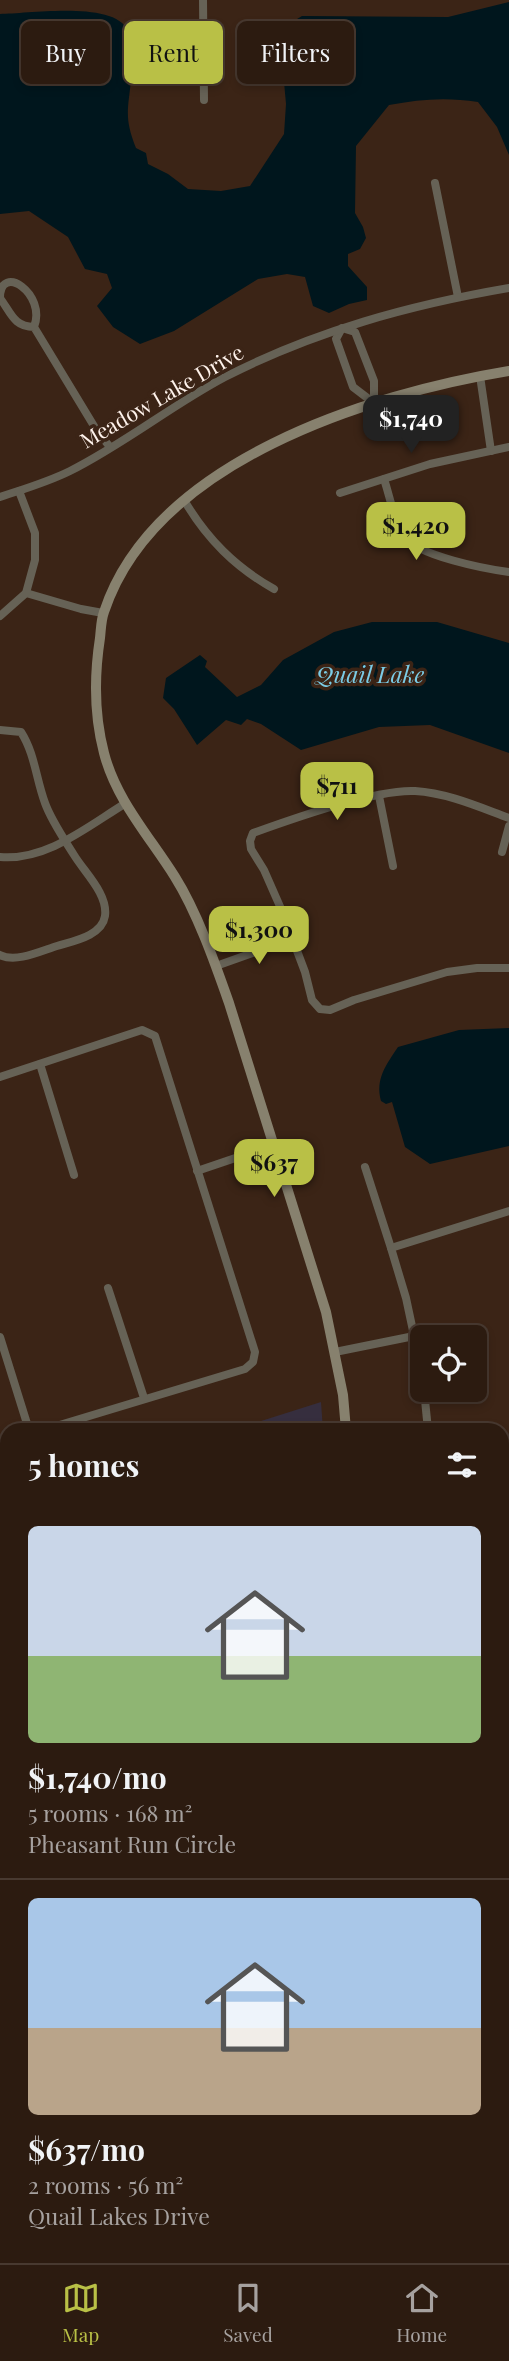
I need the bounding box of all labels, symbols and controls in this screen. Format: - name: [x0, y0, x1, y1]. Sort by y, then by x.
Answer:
- chip: Buy: [21, 21, 110, 84]
- chip: Rent: [124, 21, 223, 84]
- chip: Filters: [237, 21, 354, 84]
- street label: Meadow Lake Drive: [74, 337, 248, 453]
- pin: $1,740: [354, 396, 468, 455]
- text: $1,740: [379, 402, 443, 433]
- pin: $1,420: [359, 503, 473, 562]
- text: $1,420: [382, 509, 450, 540]
- water label: Quail Lake: [314, 658, 425, 689]
- pin: $711: [296, 762, 378, 822]
- text: $711: [316, 769, 358, 800]
- pin: $1,300: [202, 906, 316, 966]
- text: $1,300: [225, 913, 293, 944]
- pin: $637: [233, 1140, 315, 1199]
- text: $637: [250, 1146, 298, 1177]
- map controls: [410, 1325, 487, 1402]
- button: locate: [410, 1325, 487, 1402]
- text: 5 homes: [28, 1445, 139, 1485]
- icon: filters: [443, 1446, 481, 1484]
- icon: home: [192, 1572, 318, 1698]
- text: $1,740/mo: [28, 1757, 167, 1797]
- text: 5 rooms · 168 m²: [28, 1797, 192, 1828]
- text: Pheasant Run Circle: [28, 1828, 236, 1859]
- icon: home: [192, 1944, 318, 2070]
- text: $637/mo: [28, 2129, 145, 2169]
- text: 2 rooms · 56 m²: [28, 2169, 183, 2200]
- text: Quail Lakes Drive: [28, 2200, 210, 2231]
- tab: Map: [62, 2279, 100, 2347]
- tab: Saved: [223, 2279, 273, 2347]
- tab: Home: [396, 2279, 447, 2347]

